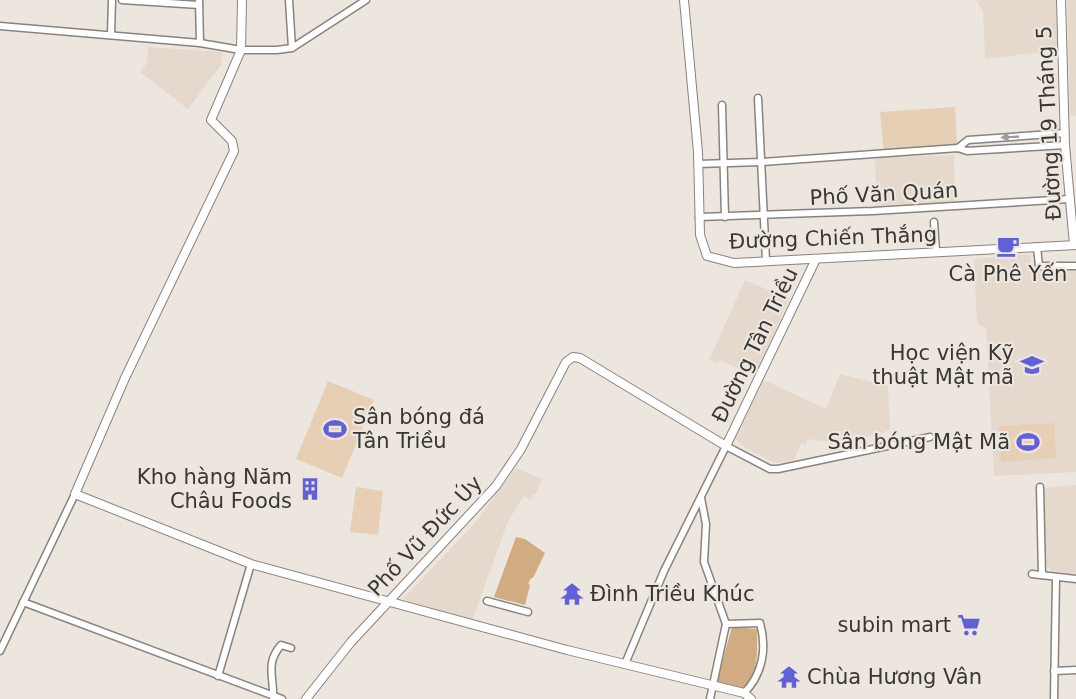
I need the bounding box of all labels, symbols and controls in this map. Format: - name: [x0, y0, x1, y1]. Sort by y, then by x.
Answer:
- street label: Đường 19 Tháng 5: [1032, 25, 1066, 221]
- one-way arrow: [1001, 132, 1020, 141]
- street label: Phố Văn Quán: [809, 178, 959, 210]
- street label: Đường Chiến Thắng: [729, 222, 937, 254]
- cafe icon: Cà Phê Yến: [995, 233, 1021, 259]
- place label: Cà Phê Yến: [949, 262, 1067, 286]
- street label: Đường Tân Triều: [707, 264, 803, 426]
- place label: Học viện Kỹ thuật Mật mã: [872, 341, 1014, 389]
- school or university icon: Học viện Kỹ thuật Mật mã: [1019, 352, 1045, 378]
- place label: Sân bóng đá Tân Triều: [352, 405, 485, 453]
- sports icon: Sân bóng đá Tân Triều: [322, 416, 348, 442]
- sports icon: Sân bóng Mật Mã: [1015, 429, 1041, 455]
- place label: Sân bóng Mật Mã: [827, 430, 1010, 454]
- place label: Kho hàng Năm Châu Foods: [137, 465, 292, 513]
- street label: Phố Vũ Đức Úy: [362, 470, 487, 601]
- building icon: Kho hàng Năm Châu Foods: [297, 476, 323, 502]
- temple icon: Đình Triều Khúc: [559, 581, 585, 607]
- place label: Đình Triều Khúc: [590, 582, 754, 606]
- supermarket icon: subin mart: [956, 612, 982, 638]
- place label: subin mart: [837, 613, 951, 637]
- temple icon: Chùa Hương Vân: [776, 664, 802, 690]
- place label: Chùa Hương Vân: [807, 665, 982, 689]

